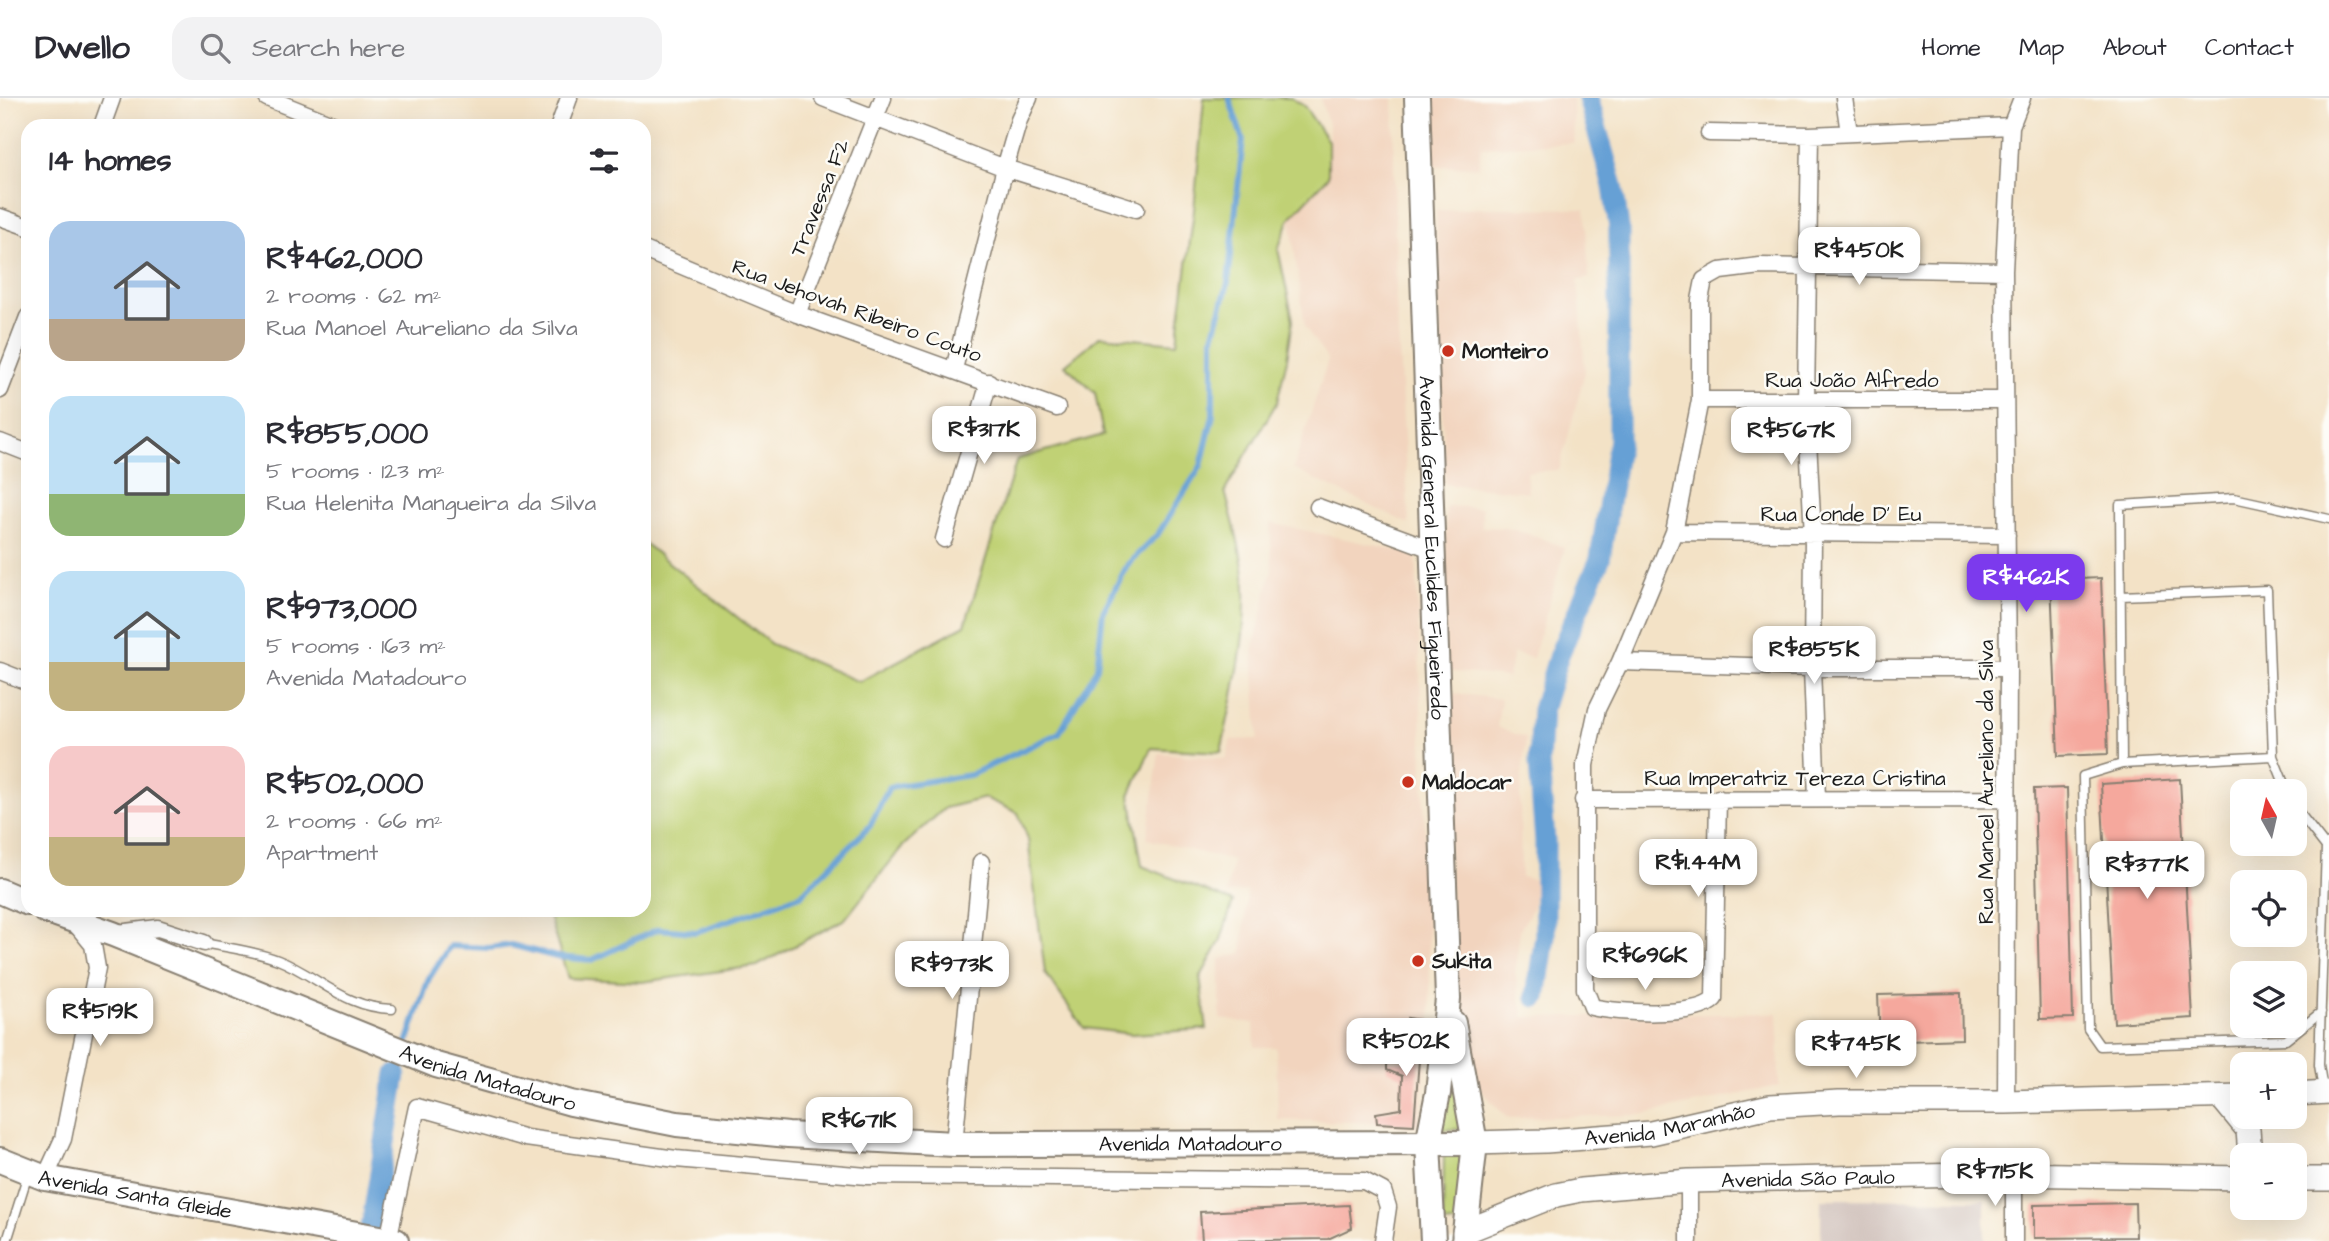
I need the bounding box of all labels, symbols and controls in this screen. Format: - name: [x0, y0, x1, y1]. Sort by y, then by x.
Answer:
- search box: [172, 17, 662, 80]
- text: Dwello: [35, 25, 130, 71]
- icon: search: [196, 29, 234, 67]
- text: Search here: [252, 30, 405, 66]
- text: Home: [1921, 31, 1981, 65]
- text: Map: [2019, 31, 2064, 65]
- text: About: [2102, 31, 2167, 65]
- text: Contact: [2205, 31, 2294, 65]
- street label: Travessa F2: [783, 135, 857, 261]
- text: 14 homes: [49, 140, 172, 182]
- icon: filters: [585, 142, 623, 180]
- pin: R$450K: [1802, 228, 1916, 287]
- text: R$450K: [1814, 234, 1904, 266]
- text: R$462,000: [266, 238, 423, 280]
- icon: home: [105, 249, 189, 333]
- street label: Rua Jehovah Ribeiro Couto: [728, 252, 986, 370]
- text: 2 rooms · 62 m²: [266, 280, 441, 312]
- text: Rua Manoel Aureliano da Silva: [266, 312, 578, 344]
- place label: Monteiro: [1462, 337, 1548, 366]
- marker: Monteiro: [1440, 343, 1456, 359]
- street label: Rua João Alfredo: [1765, 366, 1939, 395]
- street label: Avenida General Euclides Figueiredo: [1412, 375, 1453, 721]
- pin: R$317K: [927, 406, 1041, 466]
- pin: R$567K: [1734, 408, 1848, 467]
- text: R$855,000: [266, 413, 428, 455]
- text: R$317K: [948, 413, 1020, 445]
- text: R$567K: [1747, 414, 1835, 446]
- icon: home: [105, 424, 189, 508]
- text: 5 rooms · 123 m²: [266, 455, 445, 487]
- text: Rua Helenita Mangueira da Silva: [266, 487, 596, 519]
- street label: Rua Conde D' Eu: [1761, 500, 1922, 529]
- pin: R$462K: [1969, 554, 2083, 614]
- text: R$462K: [1983, 561, 2069, 593]
- text: R$973,000: [266, 588, 417, 630]
- icon: home: [105, 599, 189, 683]
- pin: R$855K: [1757, 626, 1871, 686]
- text: 5 rooms · 163 m²: [266, 630, 446, 662]
- text: R$855K: [1769, 633, 1859, 665]
- street label: Rua Manoel Aureliano da Silva: [1972, 639, 2001, 924]
- text: Avenida Matadouro: [266, 662, 467, 694]
- text: R$502,000: [266, 763, 424, 805]
- street label: Rua Imperatriz Tereza Cristina: [1644, 764, 1946, 794]
- place label: Maldocar: [1422, 768, 1512, 797]
- icon: home: [105, 774, 189, 858]
- marker: Maldocar: [1400, 774, 1416, 790]
- north arrow: [2230, 779, 2306, 856]
- map controls: [2230, 779, 2307, 1220]
- text: 2 rooms · 66 m²: [266, 805, 443, 837]
- text: Apartment: [266, 837, 378, 869]
- pin: R$1.44M: [1633, 840, 1763, 899]
- pin: R$377K: [2090, 842, 2204, 901]
- text: R$1.44M: [1655, 846, 1741, 878]
- text: R$377K: [2105, 848, 2189, 880]
- button: locate: [2230, 870, 2307, 947]
- pin: R$696K: [1588, 932, 1702, 992]
- text: R$696K: [1602, 939, 1688, 971]
- pin: R$973K: [895, 942, 1009, 1001]
- place label: Sukita: [1431, 947, 1492, 976]
- text: R$973K: [911, 948, 993, 980]
- marker: Sukita: [1410, 953, 1426, 969]
- button: layers: [2230, 961, 2307, 1038]
- pin: R$519K: [43, 988, 157, 1048]
- text: R$519K: [62, 995, 138, 1027]
- pin: R$502K: [1349, 1018, 1463, 1078]
- pin: R$745K: [1799, 1020, 1913, 1080]
- text: R$502K: [1362, 1025, 1450, 1057]
- text: R$745K: [1811, 1027, 1901, 1059]
- street label: Avenida Matadouro: [395, 1037, 580, 1118]
- button: +: [2230, 1052, 2307, 1129]
- street label: Avenida Maranhão: [1583, 1095, 1758, 1153]
- pin: R$671K: [802, 1098, 916, 1157]
- text: R$671K: [822, 1104, 896, 1136]
- street label: Avenida Matadouro: [1099, 1129, 1282, 1158]
- button: −: [2230, 1143, 2307, 1220]
- pin: R$715K: [1938, 1148, 2052, 1208]
- text: R$715K: [1957, 1155, 2033, 1187]
- street label: Avenida São Paulo: [1721, 1162, 1895, 1195]
- street label: Avenida Santa Gleide: [36, 1163, 234, 1226]

